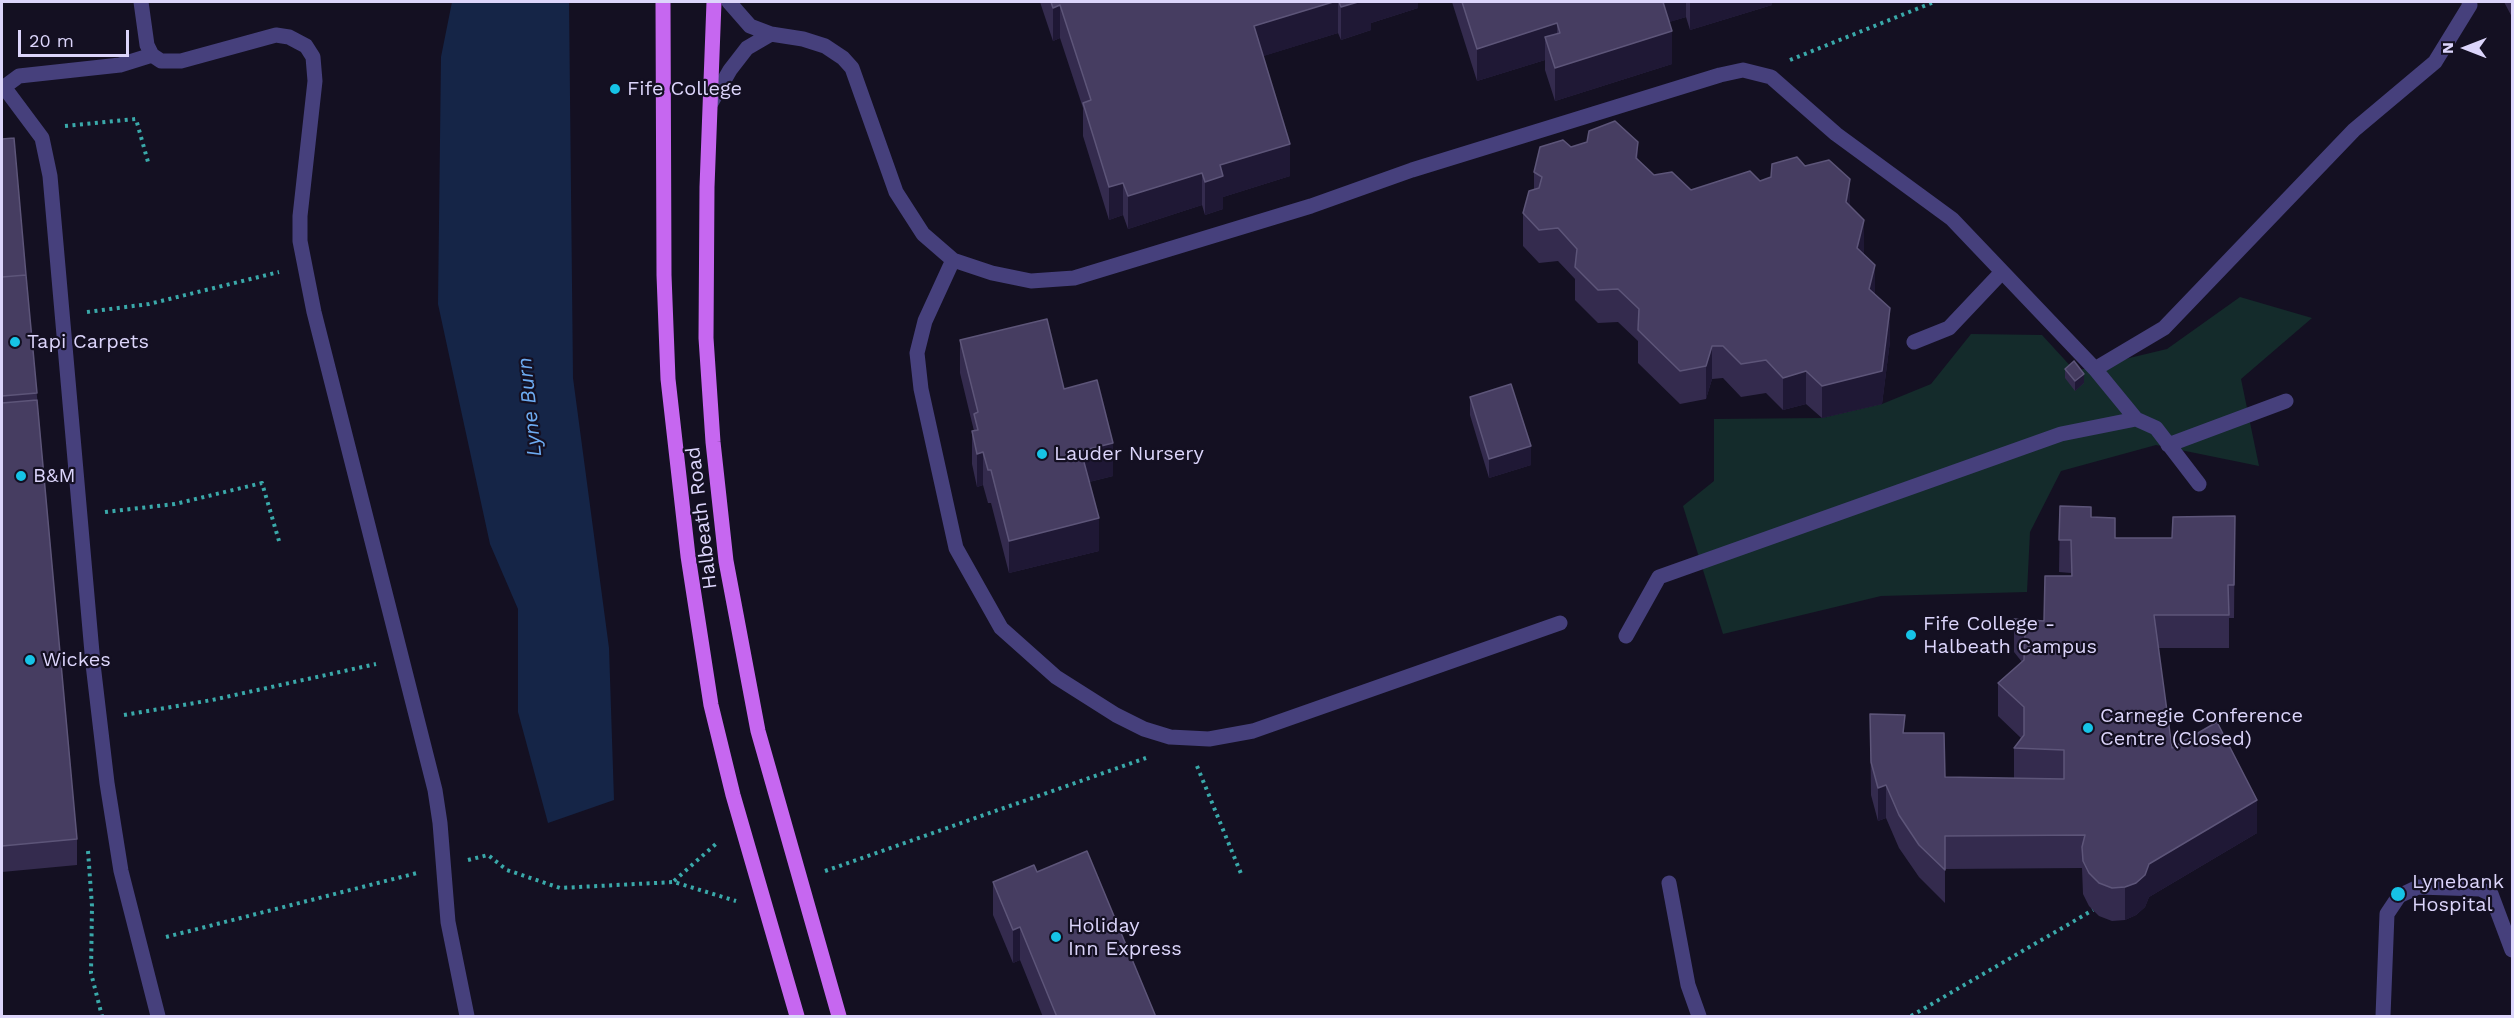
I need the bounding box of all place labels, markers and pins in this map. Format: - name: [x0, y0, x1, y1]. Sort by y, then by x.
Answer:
- place label: Fife College: [627, 77, 742, 101]
- marker: Fife College: [608, 82, 622, 96]
- place label: Tapi Carpets: [27, 330, 149, 354]
- marker: Tapi Carpets: [8, 335, 22, 349]
- place label: Lauder Nursery: [1054, 442, 1204, 466]
- marker: Lauder Nursery: [1035, 447, 1049, 461]
- place label: B&M: [33, 464, 76, 488]
- marker: B&M: [14, 469, 28, 483]
- place label: Fife College - Halbeath Campus: [1923, 612, 2097, 659]
- marker: Fife College - Halbeath Campus: [1904, 628, 1918, 642]
- place label: Wickes: [42, 648, 111, 672]
- marker: Wickes: [23, 653, 37, 667]
- place label: Carnegie Conference Centre (Closed): [2100, 704, 2303, 751]
- marker: Carnegie Conference Centre (Closed): [2081, 721, 2095, 735]
- place label: Lynebank Hospital: [2412, 870, 2504, 917]
- marker: Lynebank Hospital: [2389, 885, 2407, 903]
- place label: Holiday Inn Express: [1068, 914, 1182, 961]
- marker: Holiday Inn Express: [1049, 930, 1063, 944]

